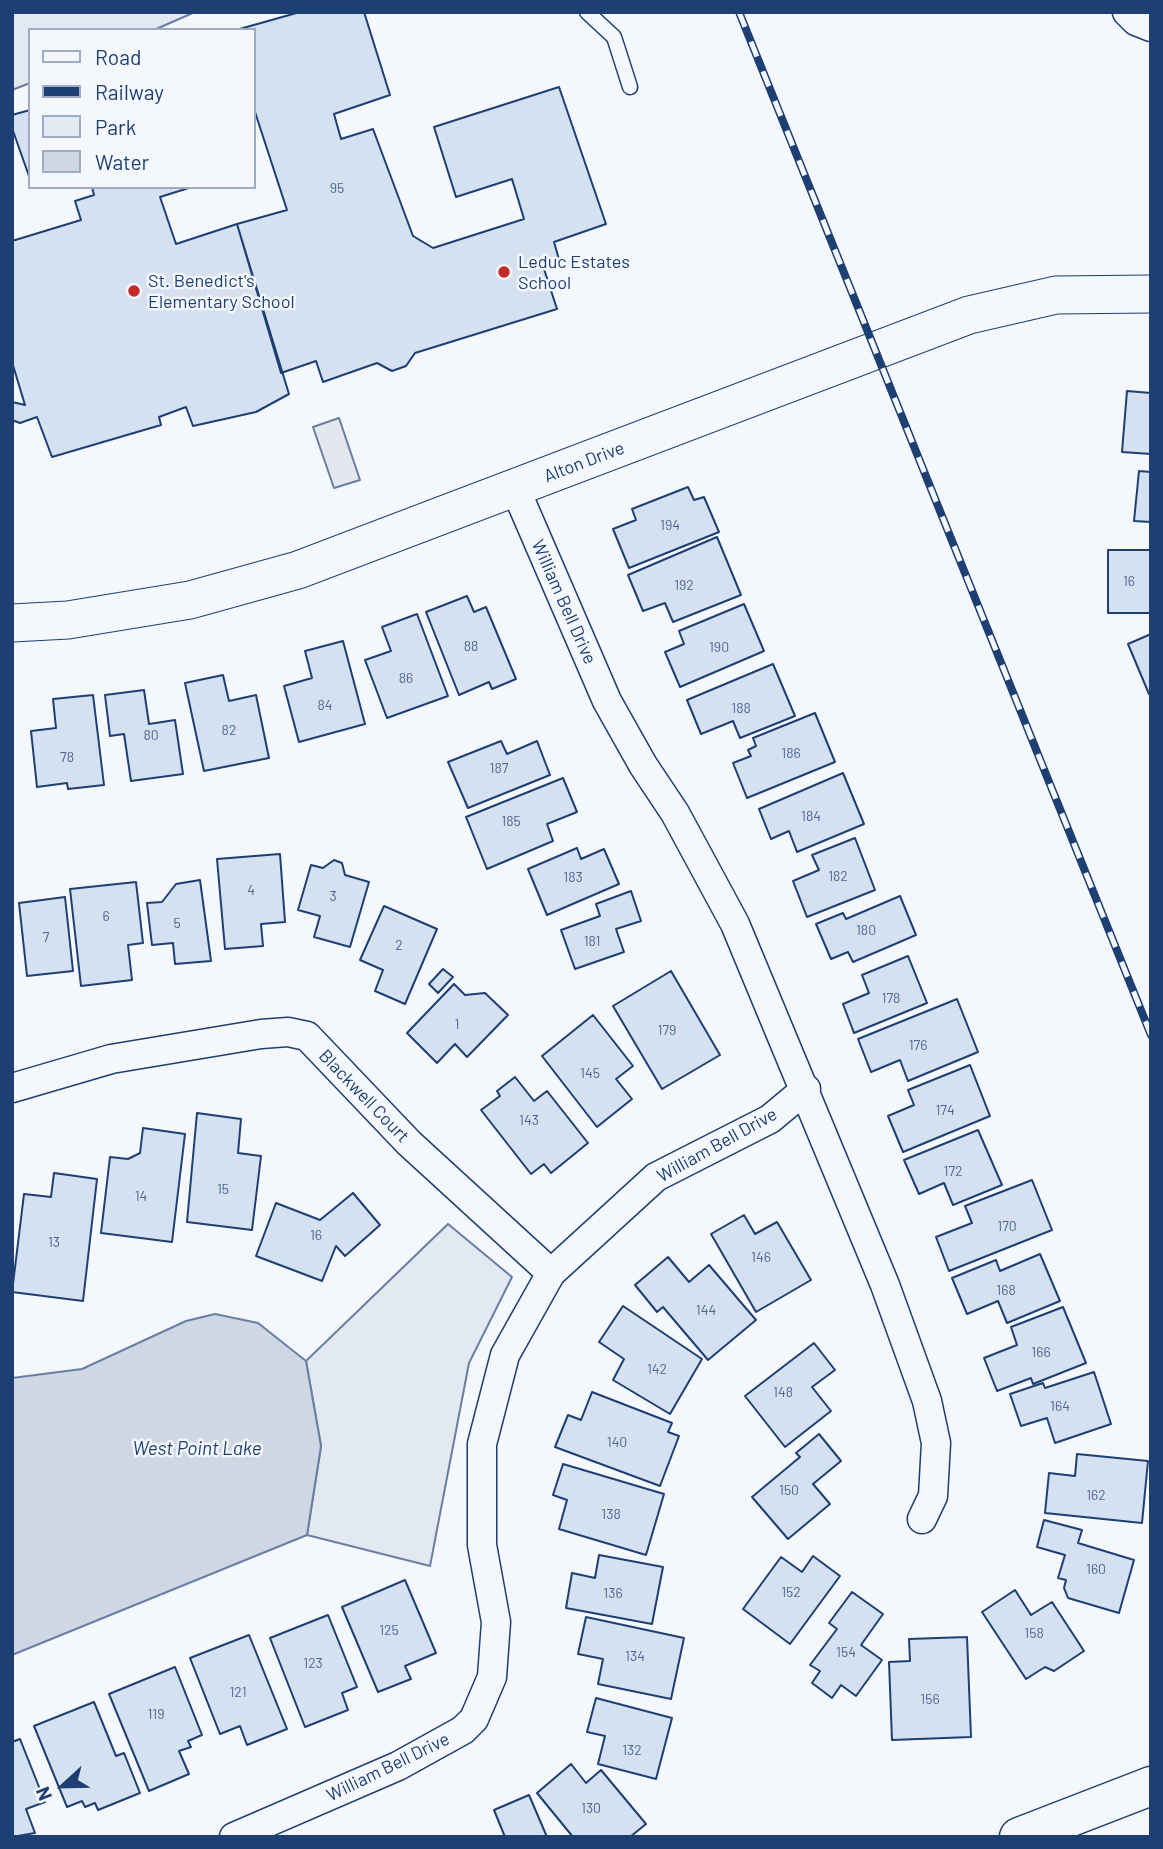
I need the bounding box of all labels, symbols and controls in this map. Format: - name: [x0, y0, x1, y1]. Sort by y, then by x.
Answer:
- legend: [28, 28, 256, 189]
- text: Road: [95, 44, 141, 69]
- text: Railway: [95, 79, 164, 104]
- text: Park: [95, 114, 136, 139]
- text: Water: [95, 149, 149, 174]
- house number: 95: [330, 180, 344, 196]
- place label: Leduc Estates School: [518, 251, 630, 294]
- marker: Leduc Estates School: [496, 264, 512, 280]
- place label: St. Benedict's Elementary School: [148, 270, 295, 312]
- marker: St. Benedict's Elementary School: [126, 283, 142, 299]
- street label: Alton Drive: [541, 437, 627, 487]
- house number: 194: [660, 517, 680, 533]
- street label: William Bell Drive: [527, 536, 601, 668]
- house number: 16: [1123, 573, 1135, 589]
- house number: 192: [674, 577, 694, 593]
- house number: 88: [464, 638, 478, 654]
- house number: 190: [709, 639, 729, 655]
- house number: 86: [399, 670, 413, 686]
- house number: 84: [317, 697, 333, 713]
- house number: 188: [731, 700, 751, 716]
- house number: 82: [222, 722, 236, 738]
- house number: 80: [143, 727, 159, 743]
- house number: 186: [781, 745, 801, 761]
- house number: 78: [60, 749, 74, 765]
- house number: 187: [490, 760, 508, 776]
- house number: 184: [801, 808, 821, 824]
- house number: 185: [501, 813, 521, 829]
- house number: 182: [828, 868, 848, 884]
- house number: 183: [563, 869, 583, 885]
- house number: 4: [247, 882, 255, 898]
- house number: 3: [329, 888, 337, 904]
- house number: 6: [102, 908, 110, 924]
- house number: 5: [173, 915, 181, 931]
- house number: 180: [856, 922, 876, 938]
- house number: 7: [43, 929, 49, 945]
- house number: 181: [584, 933, 600, 949]
- house number: 2: [395, 937, 403, 953]
- house number: 178: [882, 990, 900, 1006]
- house number: 1: [455, 1016, 459, 1032]
- house number: 179: [658, 1022, 676, 1038]
- house number: 176: [909, 1037, 927, 1053]
- street label: Blackwell Court: [314, 1045, 414, 1147]
- house number: 145: [580, 1065, 600, 1081]
- house number: 174: [935, 1102, 955, 1118]
- street label: William Bell Drive: [653, 1103, 781, 1187]
- house number: 143: [519, 1112, 539, 1128]
- house number: 172: [943, 1163, 963, 1179]
- house number: 15: [217, 1181, 229, 1197]
- house number: 14: [135, 1188, 147, 1204]
- house number: 170: [997, 1218, 1017, 1234]
- house number: 16: [310, 1227, 322, 1243]
- house number: 13: [48, 1234, 60, 1250]
- house number: 146: [751, 1249, 771, 1265]
- house number: 168: [996, 1282, 1016, 1298]
- house number: 144: [696, 1302, 716, 1318]
- house number: 166: [1031, 1344, 1051, 1360]
- house number: 142: [647, 1361, 667, 1377]
- house number: 148: [773, 1384, 793, 1400]
- house number: 164: [1050, 1398, 1070, 1414]
- house number: 140: [607, 1434, 627, 1450]
- water label: West Point Lake: [132, 1438, 262, 1460]
- house number: 150: [779, 1482, 799, 1498]
- house number: 162: [1086, 1487, 1106, 1503]
- house number: 138: [601, 1506, 621, 1522]
- house number: 160: [1086, 1561, 1106, 1577]
- house number: 152: [781, 1584, 801, 1600]
- house number: 136: [603, 1585, 623, 1601]
- house number: 125: [379, 1622, 399, 1638]
- house number: 158: [1024, 1625, 1044, 1641]
- house number: 154: [836, 1644, 856, 1660]
- house number: 134: [625, 1648, 645, 1664]
- house number: 123: [303, 1655, 323, 1671]
- house number: 121: [229, 1684, 247, 1700]
- house number: 156: [920, 1691, 940, 1707]
- house number: 119: [147, 1706, 165, 1722]
- street label: William Bell Drive: [323, 1728, 453, 1806]
- house number: 132: [622, 1742, 642, 1758]
- north arrow: [28, 1751, 98, 1821]
- text: N: [30, 1784, 56, 1804]
- house number: 130: [581, 1800, 601, 1816]

